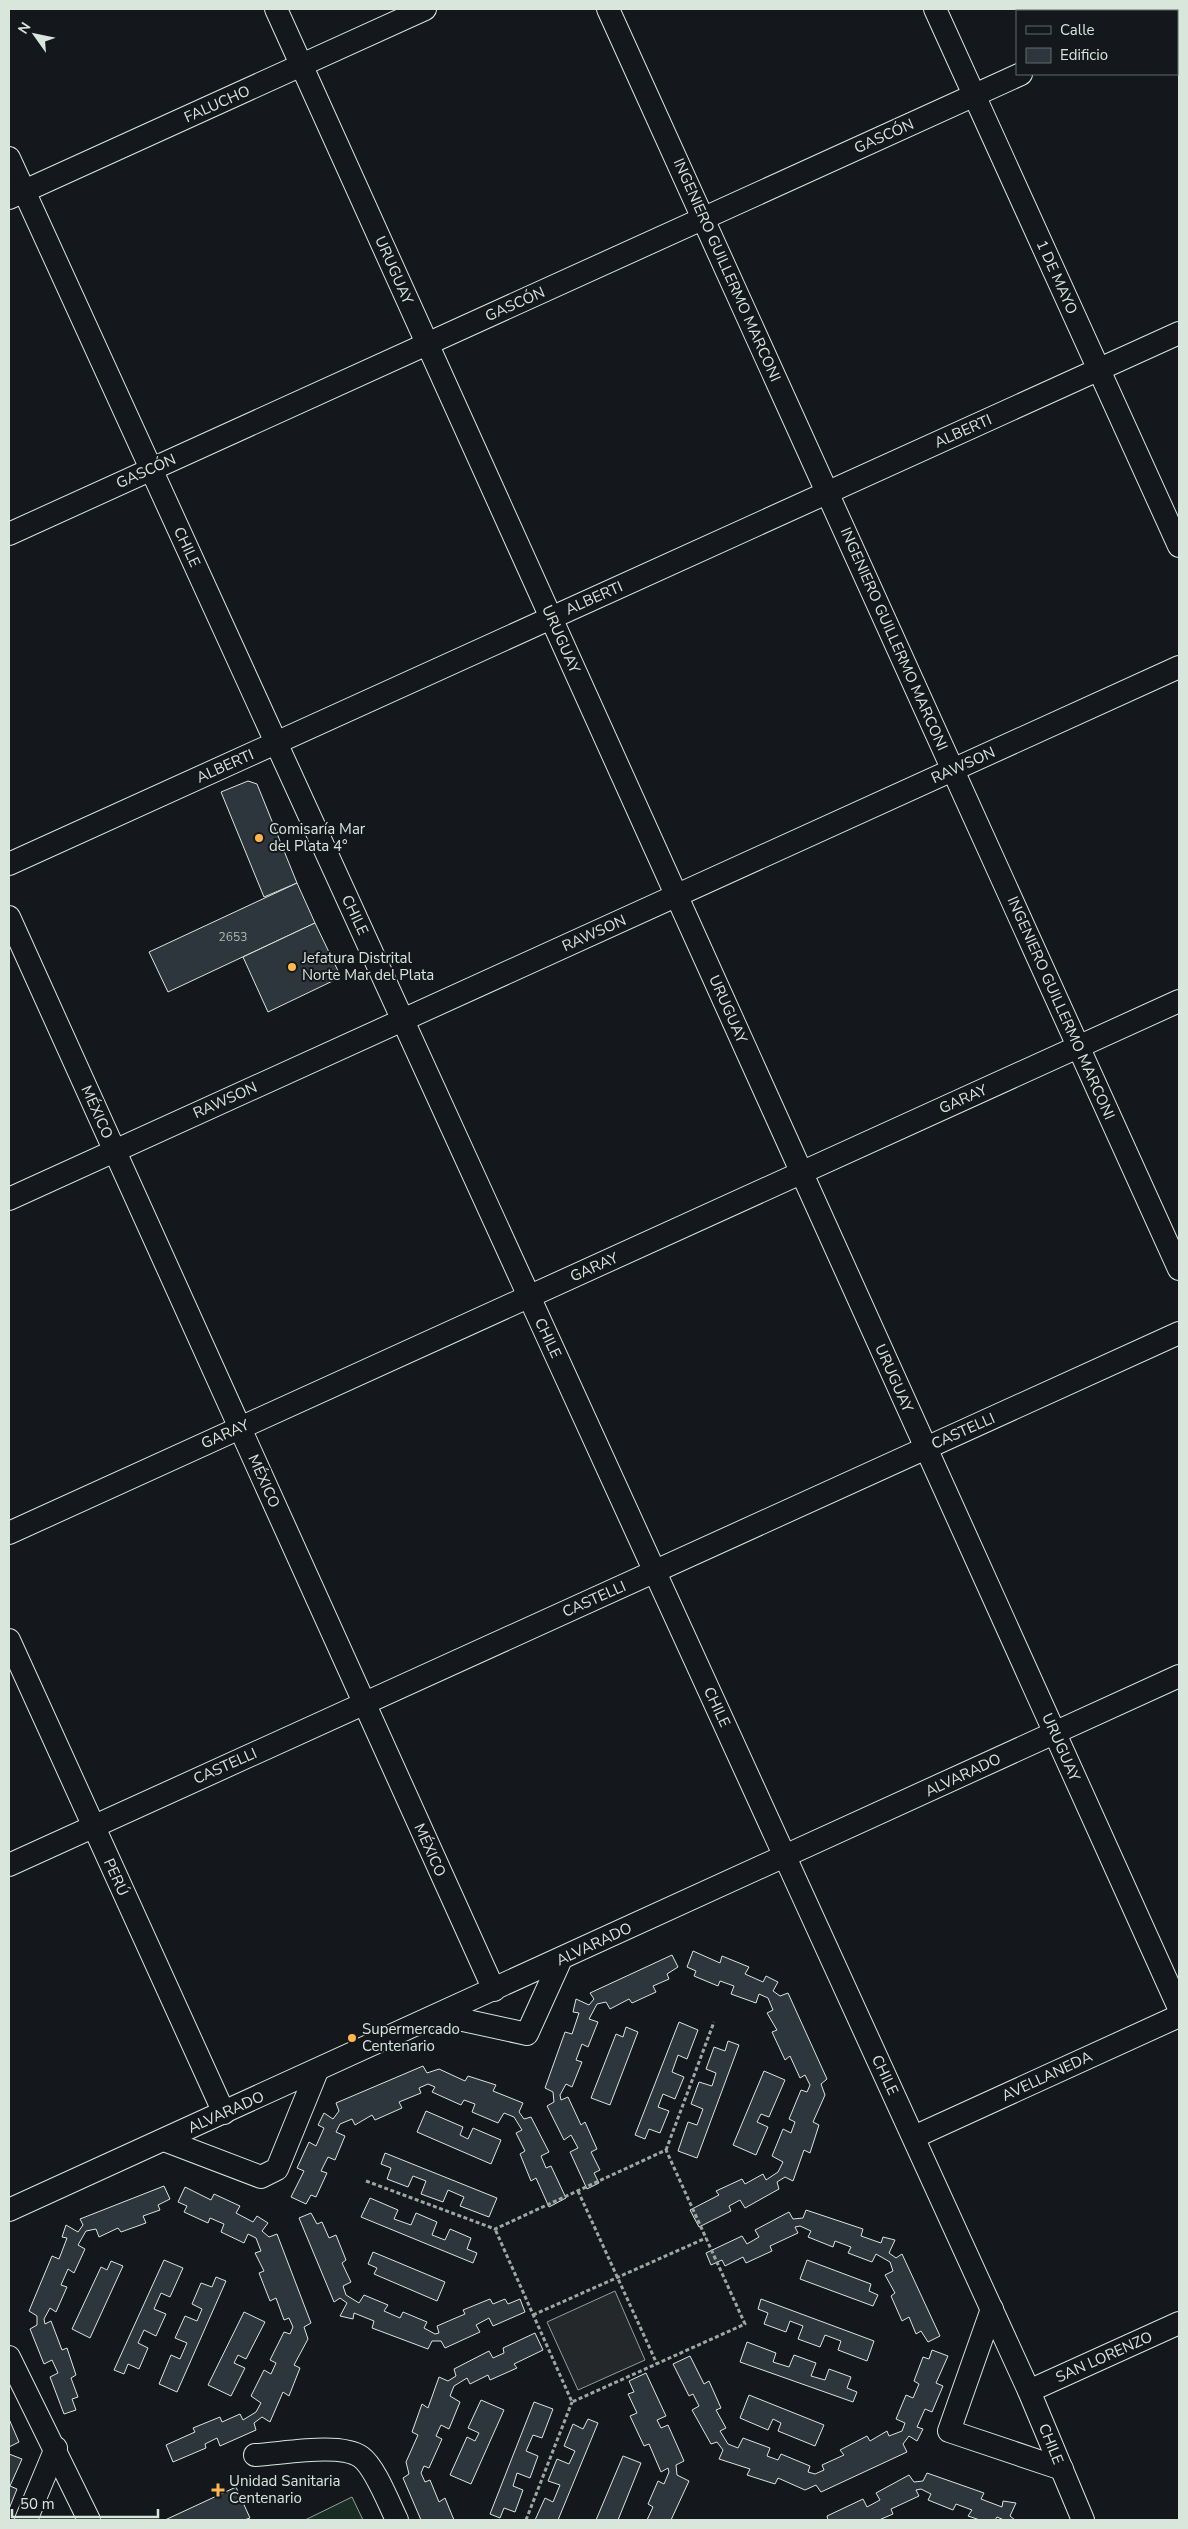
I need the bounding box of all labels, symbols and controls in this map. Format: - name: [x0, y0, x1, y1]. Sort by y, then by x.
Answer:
- north arrow: [10, 10, 60, 60]
- legend: [1016, 10, 1178, 75]
- text: N: [14, 19, 35, 38]
- text: Calle: [1060, 20, 1095, 40]
- text: Edificio: [1060, 45, 1108, 65]
- street label: FALUCHO: [181, 81, 253, 127]
- street label: GASCÓN: [851, 113, 917, 158]
- street label: INGENIERO GUILLERMO MARCONI: [669, 155, 785, 385]
- street label: URUGUAY: [370, 233, 418, 308]
- street label: 1 DE MAYO: [1032, 237, 1082, 317]
- street label: GASCÓN: [482, 281, 548, 326]
- street label: ALBERTI: [931, 410, 995, 452]
- street label: GASCÓN: [113, 448, 179, 493]
- street label: CHILE: [169, 524, 205, 570]
- street label: INGENIERO GUILLERMO MARCONI: [836, 524, 952, 754]
- street label: ALBERTI: [562, 577, 626, 619]
- street label: URUGUAY: [537, 602, 585, 677]
- street label: RAWSON: [928, 742, 998, 788]
- street label: ALBERTI: [193, 745, 257, 787]
- place label: Comisaría Mar del Plata 4°: [269, 819, 366, 856]
- marker: Comisaría Mar del Plata 4°: [253, 832, 265, 844]
- street label: CHILE: [337, 892, 373, 938]
- street label: INGENIERO GUILLERMO MARCONI: [1003, 893, 1119, 1123]
- street label: RAWSON: [559, 910, 629, 956]
- house number: 2653: [219, 929, 247, 945]
- place label: Jefatura Distrital Norte Mar del Plata: [301, 948, 434, 985]
- marker: Jefatura Distrital Norte Mar del Plata: [286, 961, 298, 973]
- street label: URUGUAY: [704, 972, 752, 1047]
- street label: RAWSON: [190, 1077, 260, 1123]
- street label: GARAY: [936, 1079, 991, 1118]
- street label: MÉXICO: [76, 1082, 118, 1142]
- street label: GARAY: [567, 1247, 622, 1286]
- street label: CHILE: [530, 1315, 566, 1361]
- street label: URUGUAY: [870, 1341, 918, 1416]
- street label: CASTELLI: [928, 1408, 998, 1454]
- street label: GARAY: [198, 1414, 253, 1453]
- street label: MÉXICO: [243, 1451, 285, 1511]
- street label: CASTELLI: [559, 1576, 629, 1622]
- street label: CHILE: [699, 1684, 735, 1730]
- street label: URUGUAY: [1037, 1710, 1085, 1785]
- street label: CASTELLI: [190, 1743, 260, 1789]
- street label: ALVARADO: [922, 1749, 1004, 1801]
- street label: MÉXICO: [409, 1820, 451, 1880]
- street label: PERÚ: [99, 1855, 134, 1899]
- street label: ALVARADO: [553, 1918, 635, 1970]
- place label: Supermercado Centenario: [362, 2019, 460, 2056]
- marker: Supermercado Centenario: [346, 2032, 358, 2044]
- street label: AVELLANEDA: [998, 2046, 1096, 2106]
- street label: CHILE: [867, 2052, 903, 2098]
- street label: ALVARADO: [185, 2086, 267, 2138]
- street label: SAN LORENZO: [1052, 2327, 1156, 2387]
- street label: CHILE: [1034, 2421, 1068, 2467]
- place label: Unidad Sanitaria Centenario: [229, 2471, 340, 2508]
- marker: Unidad Sanitaria Centenario: [211, 2483, 225, 2497]
- scale bar: [12, 2486, 159, 2518]
- text: 50 m: [20, 2494, 55, 2514]

